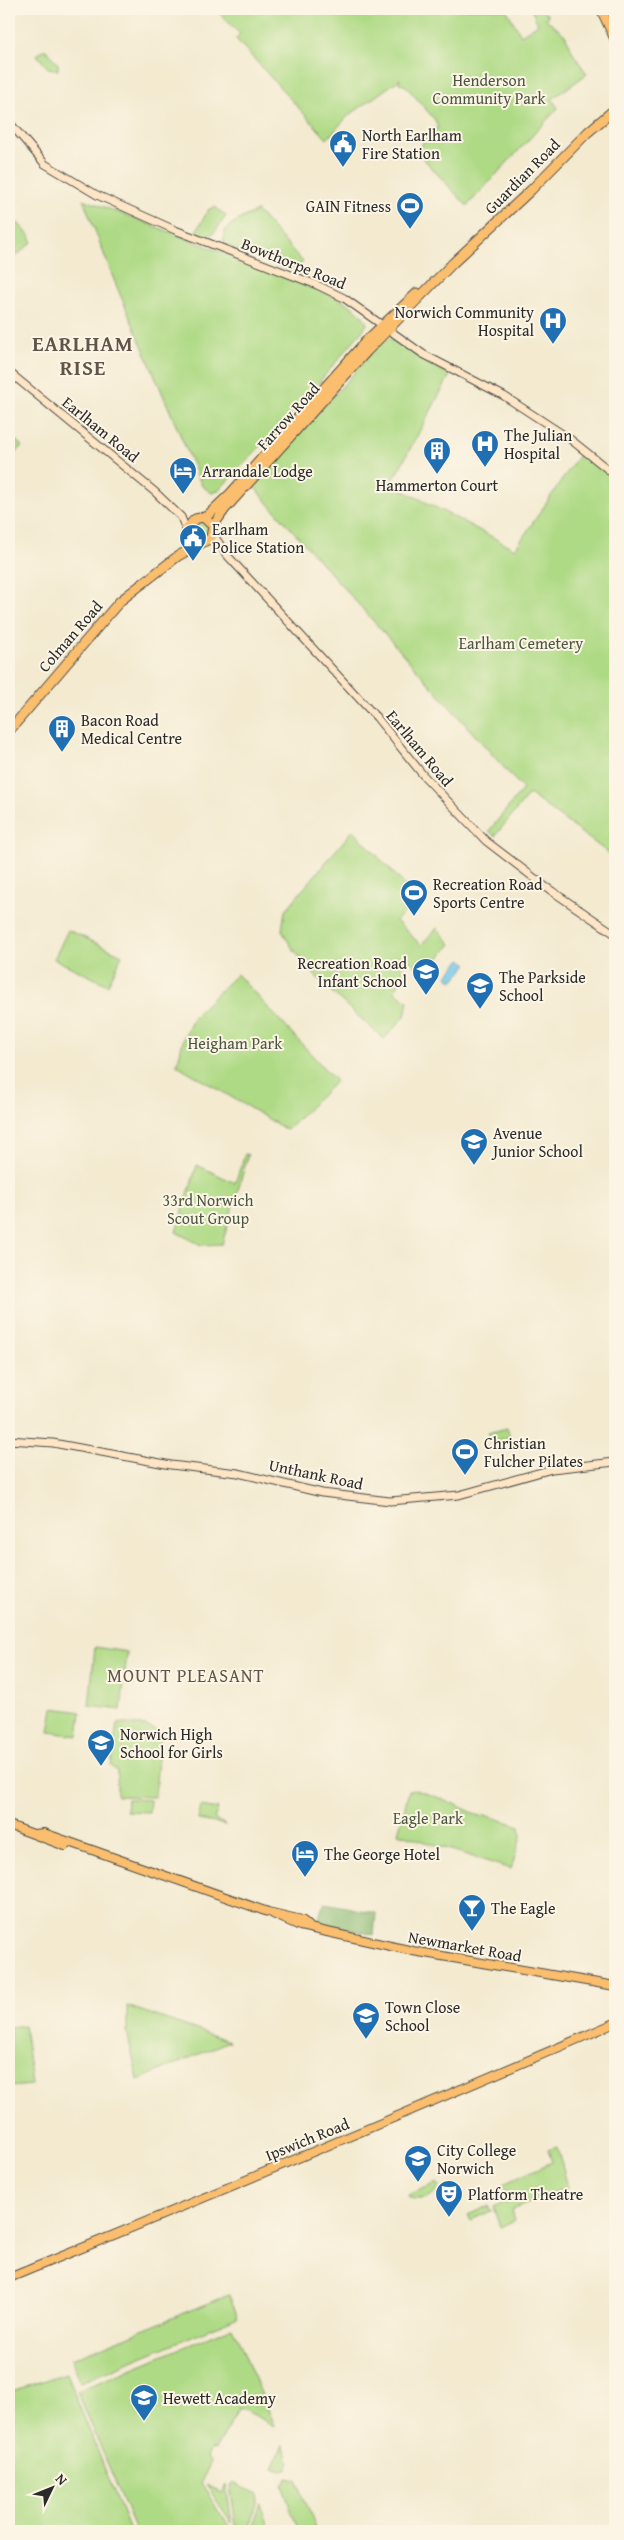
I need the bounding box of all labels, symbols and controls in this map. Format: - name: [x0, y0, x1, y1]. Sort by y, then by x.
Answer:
- park label: Henderson Community Park: [432, 68, 546, 110]
- place label: North Earlham Fire Station: [362, 123, 462, 165]
- public building icon: North Earlham Fire Station: [328, 129, 358, 168]
- street label: Guardian Road: [479, 132, 566, 219]
- sports icon: GAIN Fitness: [395, 191, 425, 230]
- place label: GAIN Fitness: [306, 194, 391, 218]
- street label: Bowthorpe Road: [238, 231, 350, 295]
- place label: Norwich Community Hospital: [395, 300, 535, 342]
- hospital icon: Norwich Community Hospital: [538, 306, 568, 345]
- district label: EARLHAM RISE: [32, 328, 134, 383]
- street label: Farrow Road: [251, 376, 325, 455]
- street label: Earlham Road: [57, 390, 145, 468]
- place label: The Julian Hospital: [504, 423, 572, 465]
- hospital icon: The Julian Hospital: [470, 429, 500, 468]
- building icon: Hammerton Court: [422, 436, 452, 475]
- hotel icon: Arrandale Lodge: [168, 456, 198, 495]
- place label: Arrandale Lodge: [202, 459, 313, 483]
- place label: Hammerton Court: [376, 473, 499, 497]
- place label: Earlham Police Station: [212, 517, 304, 559]
- public building icon: Earlham Police Station: [178, 523, 208, 562]
- street label: Colman Road: [32, 595, 108, 677]
- park label: Earlham Cemetery: [459, 631, 583, 655]
- street label: Earlham Road: [381, 705, 459, 792]
- place label: Bacon Road Medical Centre: [81, 708, 182, 750]
- building icon: Bacon Road Medical Centre: [47, 714, 77, 753]
- place label: Recreation Road Sports Centre: [433, 872, 543, 914]
- sports icon: Recreation Road Sports Centre: [399, 878, 429, 917]
- place label: Recreation Road Infant School: [297, 951, 408, 993]
- school or university icon: Recreation Road Infant School: [411, 957, 441, 996]
- place label: The Parkside School: [499, 965, 586, 1007]
- school or university icon: The Parkside School: [465, 971, 495, 1010]
- park label: Heigham Park: [188, 1031, 283, 1055]
- place label: Avenue Junior School: [491, 1121, 583, 1163]
- school or university icon: Avenue Junior School: [459, 1127, 489, 1166]
- park label: 33rd Norwich Scout Group: [163, 1188, 253, 1230]
- place label: Christian Fulcher Pilates: [484, 1431, 583, 1473]
- sports icon: Christian Fulcher Pilates: [450, 1437, 480, 1476]
- street label: Unthank Road: [267, 1452, 366, 1496]
- district label: MOUNT PLEASANT: [107, 1662, 265, 1689]
- place label: Norwich High School for Girls: [120, 1722, 223, 1764]
- school or university icon: Norwich High School for Girls: [86, 1728, 116, 1767]
- park label: Eagle Park: [393, 1806, 464, 1830]
- hotel icon: The George Hotel: [290, 1839, 320, 1878]
- place label: The George Hotel: [324, 1842, 441, 1866]
- bar icon: The Eagle: [457, 1893, 487, 1932]
- place label: The Eagle: [491, 1896, 556, 1920]
- street label: Newmarket Road: [407, 1924, 524, 1968]
- place label: Town Close School: [385, 1995, 460, 2037]
- school or university icon: Town Close School: [351, 2001, 381, 2040]
- street label: Ipswich Road: [261, 2111, 353, 2167]
- place label: City College Norwich: [437, 2138, 516, 2180]
- school or university icon: City College Norwich: [403, 2144, 433, 2183]
- theatre icon: Platform Theatre: [434, 2179, 464, 2218]
- place label: Platform Theatre: [468, 2182, 583, 2206]
- school or university icon: Hewett Academy: [129, 2383, 159, 2422]
- place label: Hewett Academy: [163, 2386, 276, 2410]
- north arrow: [28, 2462, 78, 2512]
- text: N: [51, 2469, 72, 2490]

